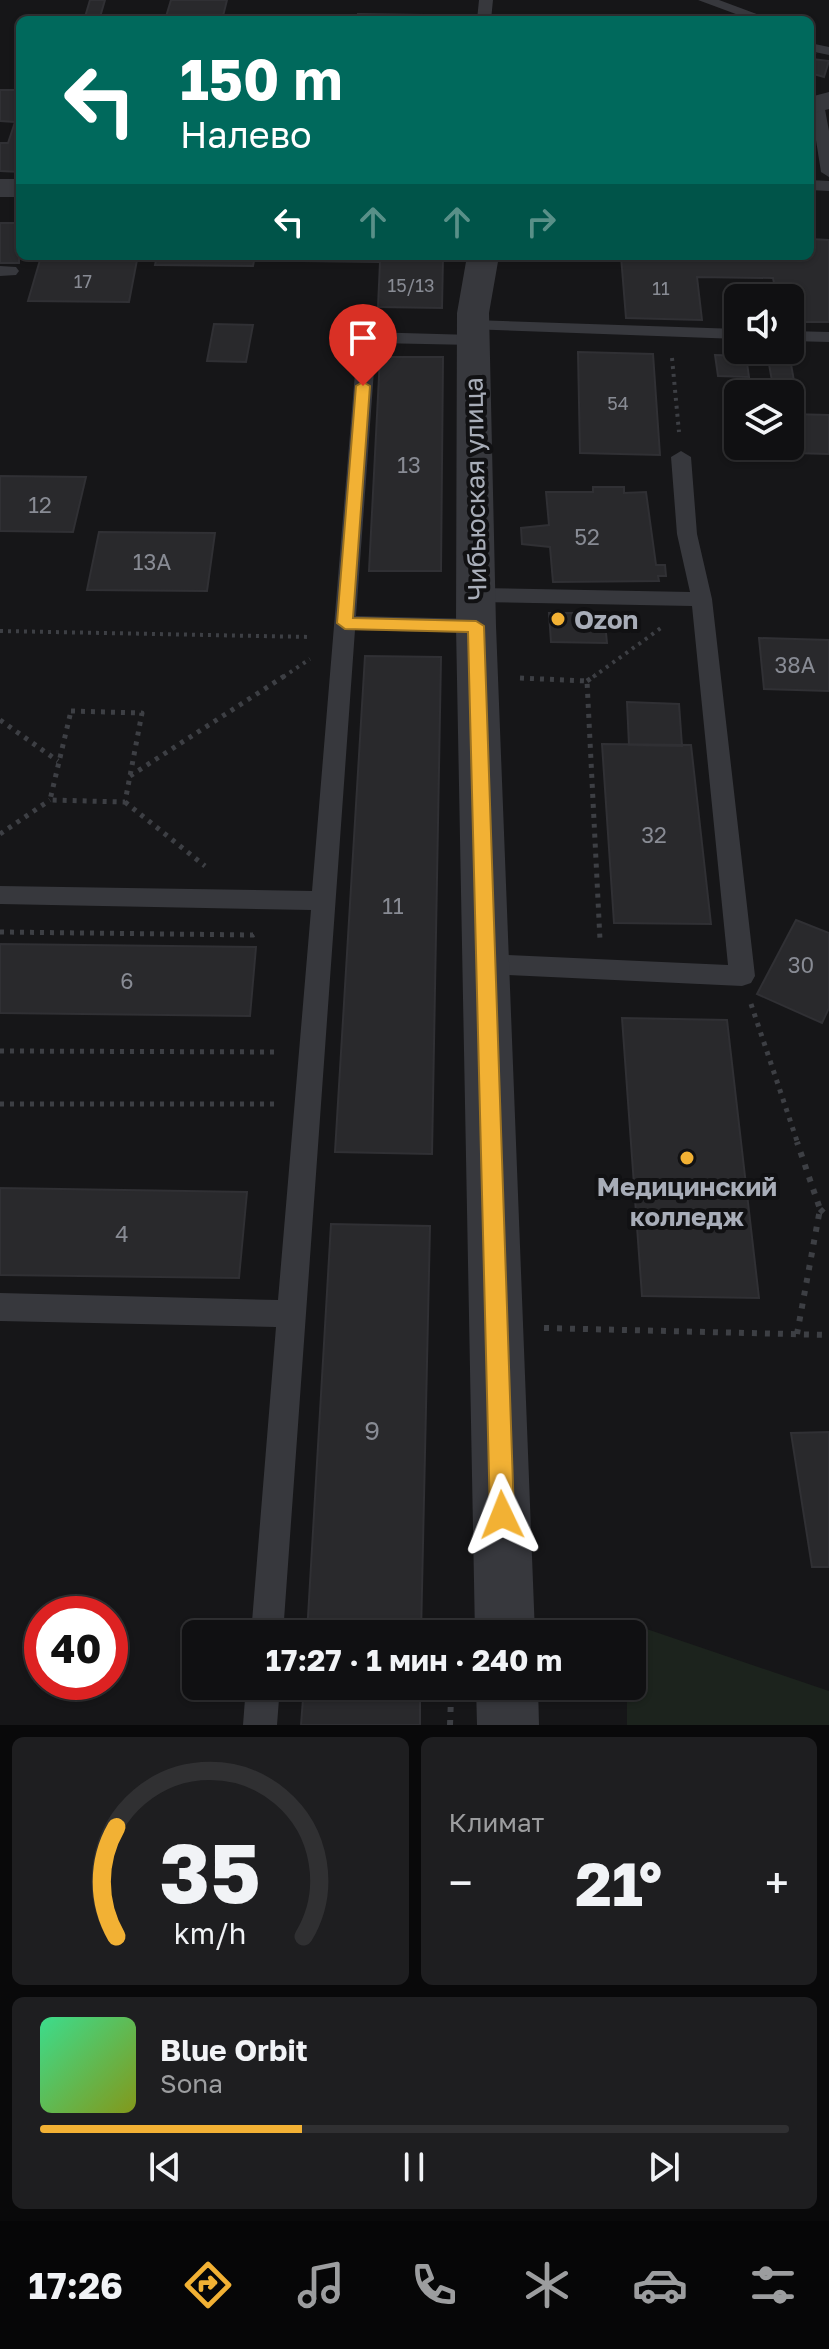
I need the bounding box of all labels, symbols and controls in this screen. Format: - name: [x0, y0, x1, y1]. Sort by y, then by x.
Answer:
- text: 150 m: [180, 45, 342, 112]
- icon: left: [48, 48, 152, 152]
- text: Налево: [180, 113, 312, 156]
- icon: left: [267, 200, 311, 244]
- icon: ahead: [351, 200, 395, 244]
- icon: ahead: [435, 200, 479, 244]
- icon: right: [519, 200, 563, 244]
- house number: 17: [74, 270, 92, 292]
- house number: 15/13: [387, 274, 435, 296]
- house number: 11: [652, 277, 670, 299]
- map controls: [724, 284, 804, 460]
- button: sound: [724, 284, 804, 364]
- pin: [329, 304, 397, 386]
- icon: arrive: [341, 316, 385, 360]
- street label: Чибьюская улица: [458, 377, 492, 601]
- button: layers: [724, 380, 804, 460]
- house number: 54: [607, 392, 629, 414]
- house number: 13: [397, 451, 421, 478]
- house number: 12: [28, 491, 52, 518]
- house number: 52: [574, 523, 600, 550]
- house number: 13А: [133, 548, 171, 575]
- place label: Ozon: [574, 604, 638, 635]
- marker: Ozon: [549, 610, 567, 628]
- house number: 38А: [774, 651, 816, 678]
- house number: 32: [641, 821, 667, 848]
- house number: 11: [382, 892, 404, 919]
- house number: 30: [788, 951, 814, 978]
- house number: 6: [120, 967, 134, 994]
- marker: Медицинский колледж: [678, 1149, 696, 1167]
- place label: Медицинский колледж: [597, 1171, 777, 1232]
- house number: 4: [115, 1220, 129, 1247]
- house number: 9: [364, 1415, 380, 1446]
- position arrow: [460, 1473, 544, 1557]
- speed limit sign: 40: [24, 1596, 128, 1700]
- text: 17:27 · 1 мин · 240 m: [266, 1642, 562, 1678]
- text: Климат: [449, 1807, 544, 1838]
- text: 35: [160, 1821, 261, 1921]
- text: 21°: [575, 1847, 662, 1919]
- text: −: [449, 1856, 473, 1909]
- text: +: [765, 1856, 789, 1909]
- text: km/h: [174, 1916, 247, 1950]
- text: Blue Orbit: [160, 2032, 308, 2068]
- text: Sona: [160, 2068, 223, 2099]
- icon: previous: [143, 2145, 187, 2189]
- icon: pause: [392, 2145, 436, 2189]
- icon: next: [642, 2145, 686, 2189]
- icon: directions: [180, 2257, 236, 2313]
- icon: music: [293, 2257, 349, 2313]
- icon: phone: [406, 2257, 462, 2313]
- icon: climate: [519, 2257, 575, 2313]
- icon: car: [632, 2257, 688, 2313]
- icon: filters: [745, 2257, 801, 2313]
- text: 17:26: [28, 2264, 123, 2307]

